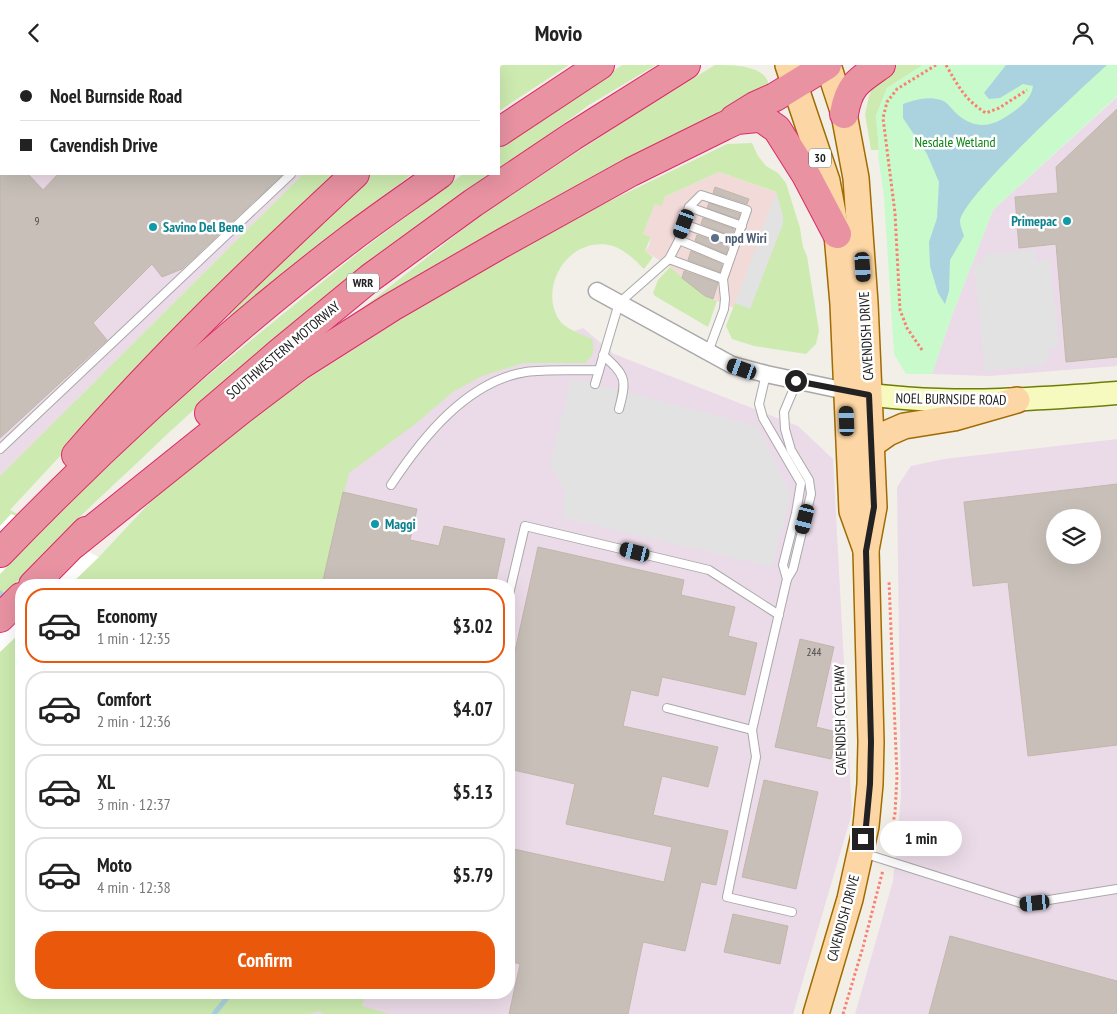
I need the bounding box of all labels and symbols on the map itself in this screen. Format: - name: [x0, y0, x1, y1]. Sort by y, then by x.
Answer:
- park label: Nesdale Wetland: [914, 133, 996, 151]
- road number: 30: [809, 149, 831, 167]
- car: [671, 207, 696, 241]
- place label: Primepac: [1011, 212, 1057, 230]
- house number: 9: [35, 214, 40, 228]
- marker: Primepac: [1061, 215, 1073, 227]
- place label: Savino Del Bene: [163, 218, 244, 236]
- marker: Savino Del Bene: [147, 221, 159, 233]
- place label: npd Wiri: [725, 229, 767, 247]
- marker: npd Wiri: [709, 232, 721, 244]
- car: [854, 252, 871, 282]
- road number: WRR: [347, 273, 379, 293]
- street label: CAVENDISH DRIVE: [855, 291, 877, 381]
- street label: SOUTHWESTERN MOTORWAY: [223, 297, 344, 403]
- car: [725, 357, 758, 381]
- route start: [785, 370, 807, 392]
- street label: NOEL BURNSIDE ROAD: [895, 389, 1007, 409]
- car: [838, 406, 855, 436]
- car: [794, 503, 815, 535]
- place label: Maggi: [385, 515, 416, 533]
- marker: Maggi: [369, 518, 381, 530]
- car: [618, 541, 651, 563]
- house number: 244: [807, 645, 821, 659]
- street label: CAVENDISH CYCLEWAY: [830, 664, 850, 775]
- callout: 1 min: [880, 821, 963, 857]
- route end: [852, 828, 874, 850]
- street label: CAVENDISH DRIVE: [823, 873, 863, 963]
- car: [1019, 894, 1050, 912]

